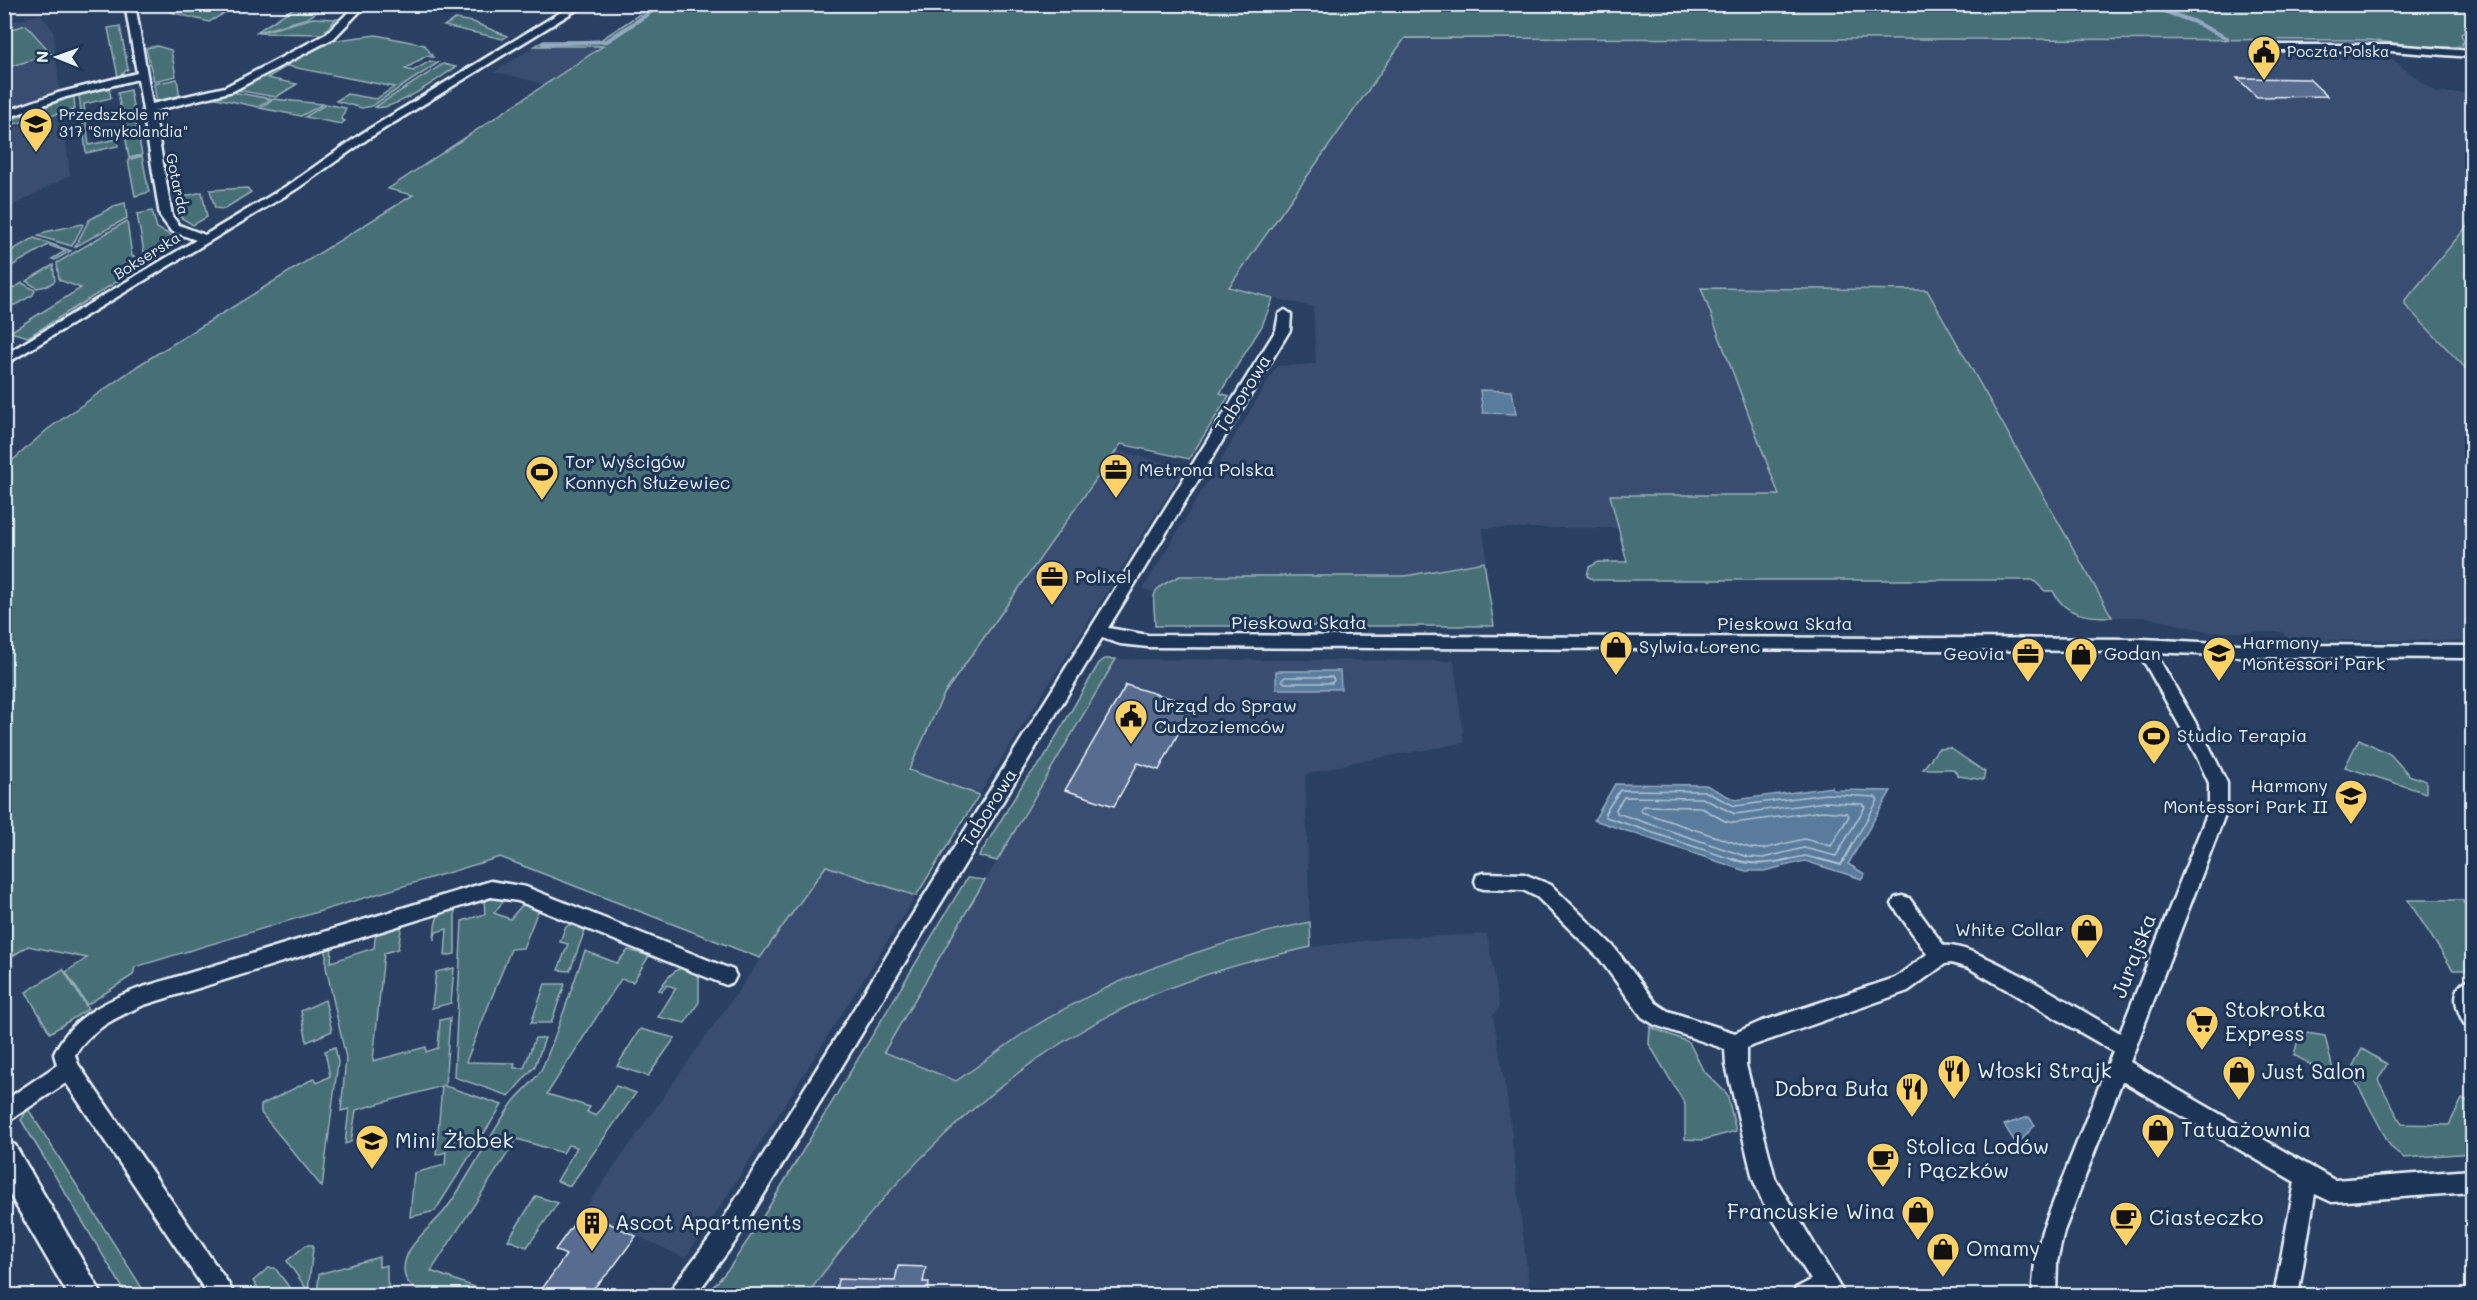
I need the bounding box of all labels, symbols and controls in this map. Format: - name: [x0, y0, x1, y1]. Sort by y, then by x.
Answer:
- north arrow: [27, 27, 87, 87]
- public building icon: Poczta Polska: [2246, 34, 2282, 81]
- place label: Poczta Polska: [2287, 41, 2389, 61]
- text: N: [31, 50, 52, 63]
- place label: Przedszkole nr 317 "Smykolandia": [59, 104, 188, 141]
- school or university icon: Przedszkole nr 317 "Smykolandia": [18, 106, 54, 153]
- street label: Gotarda: [162, 151, 194, 216]
- street label: Bokserska: [109, 227, 184, 283]
- street label: Taborowa: [1209, 350, 1276, 437]
- place label: Tor Wyścigów Konnych Służewiec: [565, 449, 730, 494]
- office icon: Metrona Polska: [1098, 452, 1134, 499]
- sports icon: Tor Wyścigów Konnych Służewiec: [524, 454, 560, 501]
- place label: Metrona Polska: [1139, 457, 1275, 481]
- office icon: Polixel: [1034, 559, 1070, 606]
- place label: Polixel: [1075, 564, 1132, 588]
- street label: Pieskowa Skała: [1231, 610, 1367, 634]
- street label: Pieskowa Skała: [1717, 611, 1853, 635]
- shop icon: Sylwia Lorenc: [1598, 629, 1634, 676]
- place label: Harmony Montessori Park: [2242, 630, 2385, 675]
- place label: Sylwia Lorenc: [1639, 634, 1760, 658]
- school or university icon: Harmony Montessori Park: [2201, 635, 2237, 682]
- office icon: Geovia: [2010, 636, 2046, 683]
- shop icon: Godan: [2063, 636, 2099, 683]
- place label: Geovia: [1944, 641, 2005, 665]
- place label: Godan: [2104, 641, 2161, 665]
- place label: Urząd do Spraw Cudzoziemców: [1154, 693, 1297, 738]
- public building icon: Urząd do Spraw Cudzoziemców: [1113, 698, 1149, 745]
- sports icon: Studio Terapia: [2136, 718, 2172, 765]
- place label: Studio Terapia: [2177, 723, 2308, 747]
- street label: Taborowa: [955, 764, 1022, 851]
- place label: Harmony Montessori Park II: [2163, 773, 2328, 818]
- school or university icon: Harmony Montessori Park II: [2333, 778, 2369, 825]
- street label: Jurajska: [2104, 909, 2161, 1001]
- shop icon: White Collar: [2069, 912, 2105, 959]
- place label: White Collar: [1955, 917, 2064, 941]
- place label: Stokrotka Express: [2225, 995, 2326, 1046]
- supermarket icon: Stokrotka Express: [2184, 1004, 2220, 1051]
- restaurant icon: Włoski Strajk: [1936, 1053, 1972, 1100]
- shop icon: Just Salon: [2221, 1054, 2257, 1101]
- place label: Włoski Strajk: [1977, 1056, 2112, 1083]
- place label: Just Salon: [2262, 1057, 2365, 1084]
- restaurant icon: Dobra Buła: [1894, 1071, 1930, 1118]
- place label: Dobra Buła: [1774, 1074, 1889, 1101]
- shop icon: Tatuażownia: [2140, 1112, 2176, 1159]
- place label: Tatuażownia: [2181, 1115, 2311, 1142]
- school or university icon: Mini Żłobek: [354, 1123, 390, 1170]
- place label: Mini Żłobek: [395, 1126, 514, 1153]
- place label: Stolica Lodów i Pączków: [1906, 1132, 2049, 1183]
- cafe icon: Stolica Lodów i Pączków: [1865, 1141, 1901, 1188]
- shop icon: Francuskie Wina: [1900, 1194, 1936, 1241]
- place label: Francuskie Wina: [1727, 1197, 1895, 1224]
- cafe icon: Ciasteczko: [2108, 1200, 2144, 1247]
- place label: Ciasteczko: [2149, 1203, 2264, 1230]
- building icon: Ascot Apartments: [574, 1205, 610, 1252]
- place label: Ascot Apartments: [615, 1208, 802, 1235]
- shop icon: Omamy: [1925, 1231, 1961, 1278]
- place label: Omamy: [1966, 1234, 2040, 1261]

